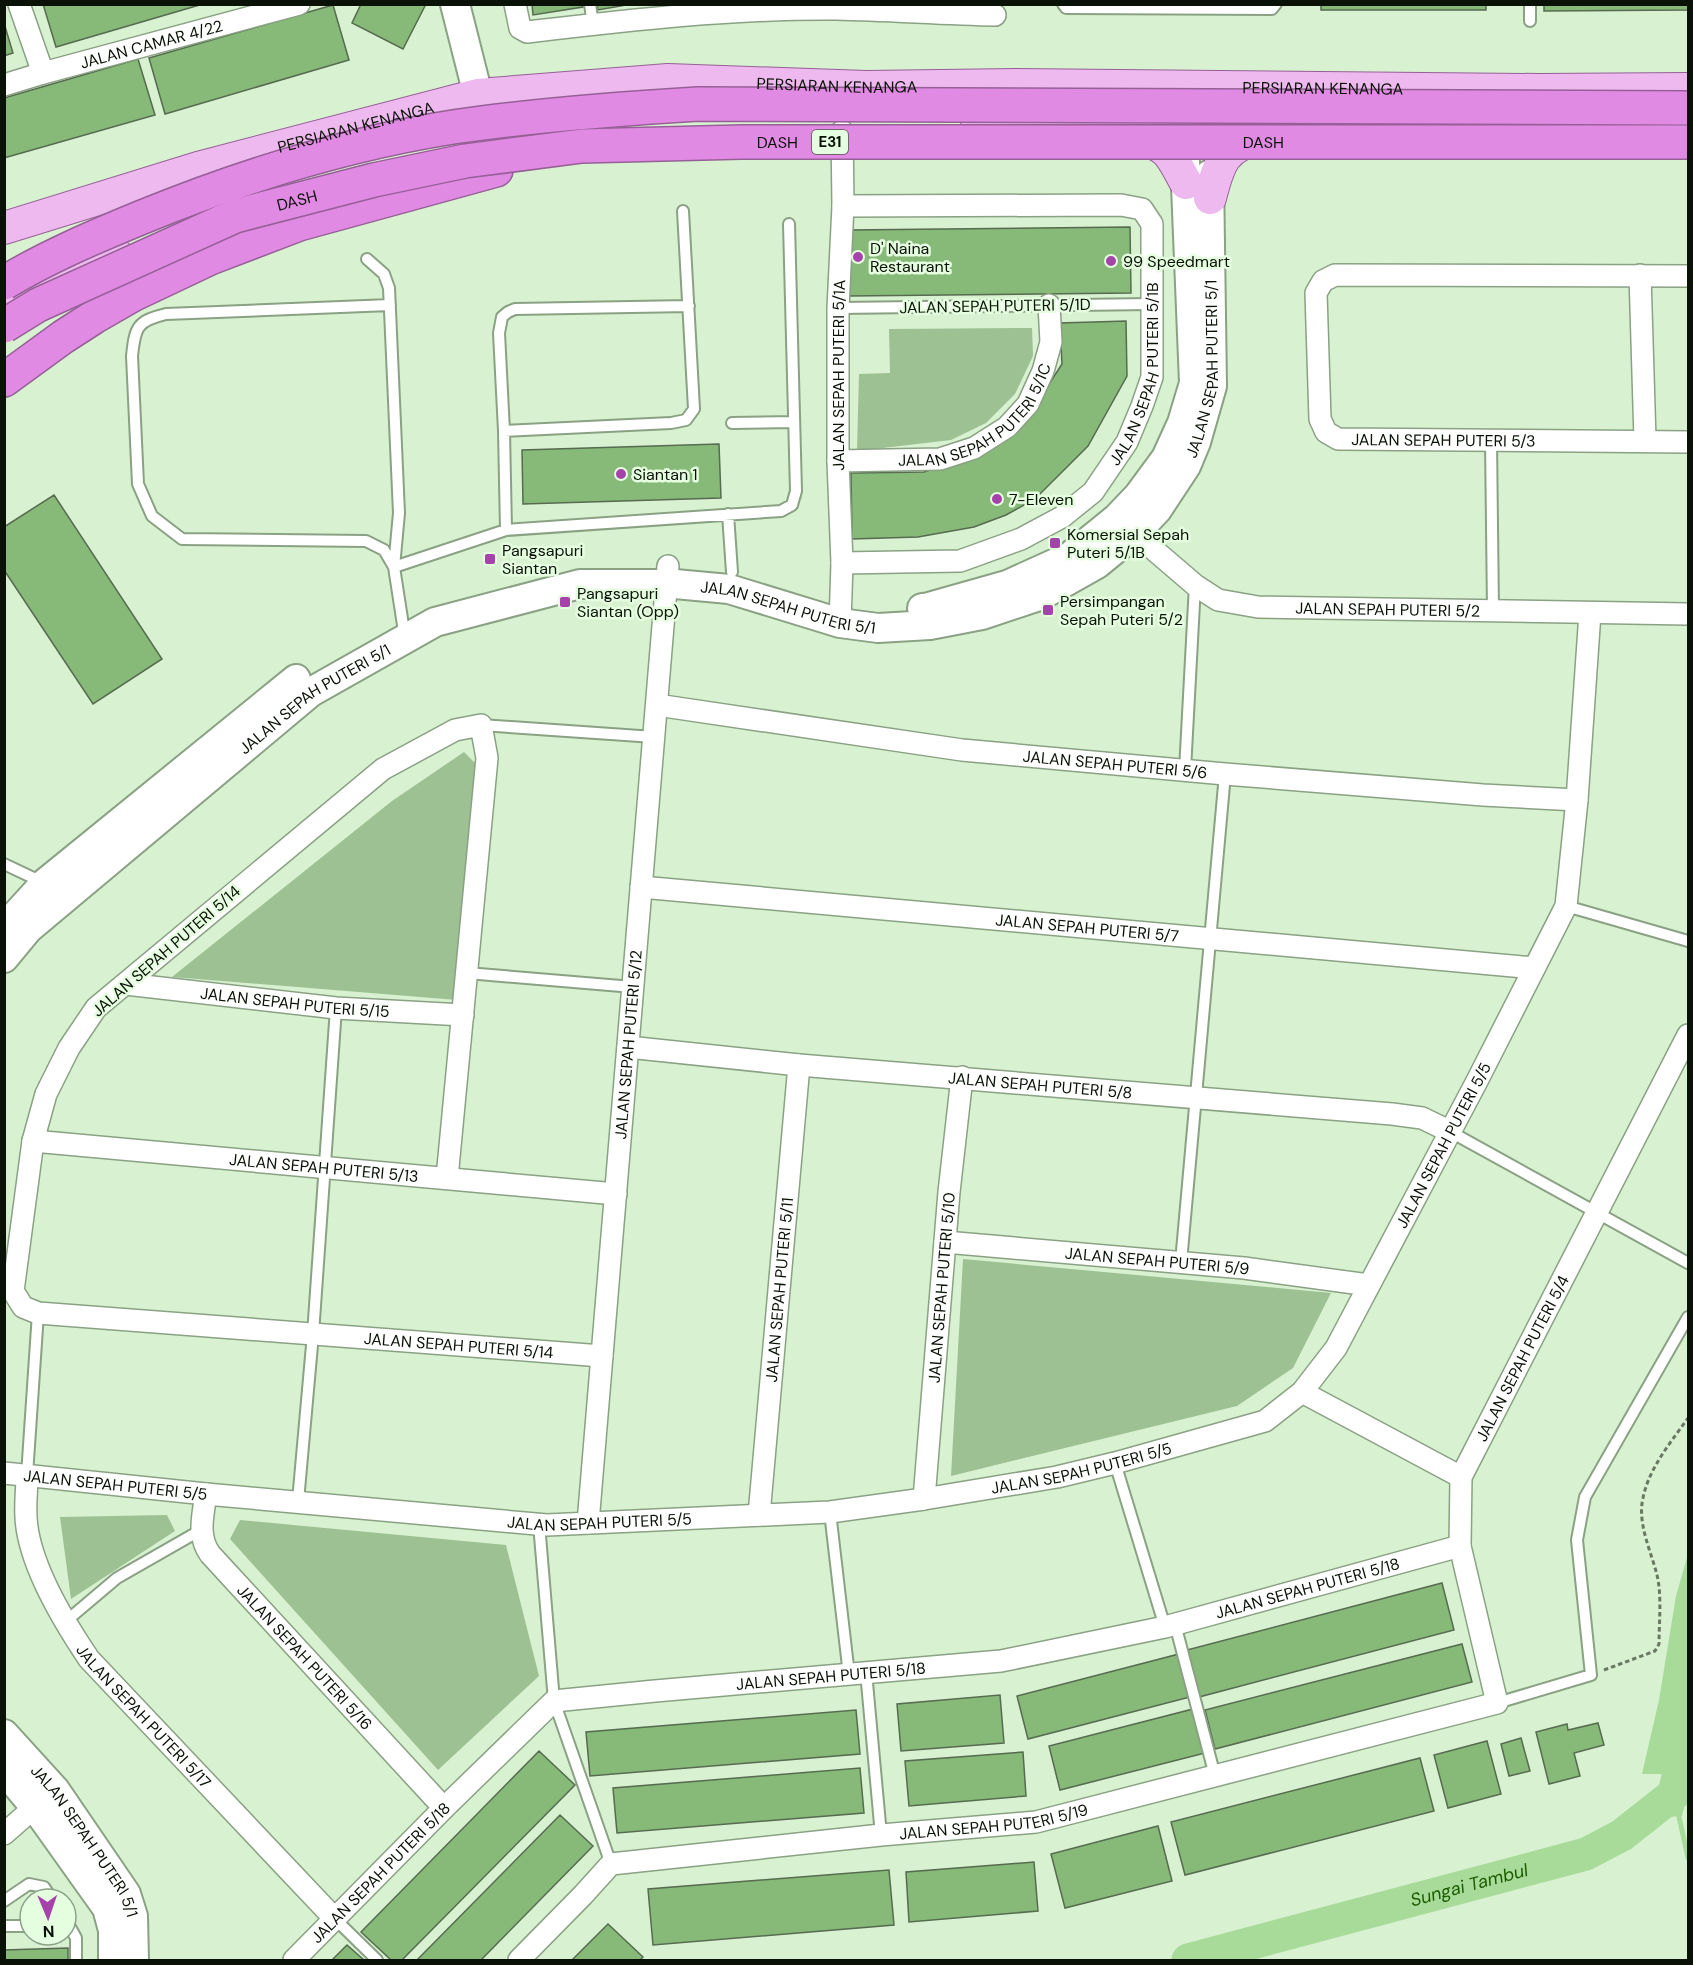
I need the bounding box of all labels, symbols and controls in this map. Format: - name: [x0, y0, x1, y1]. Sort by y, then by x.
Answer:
- street label: JALAN CAMAR 4/22: [78, 15, 225, 73]
- street label: PERSIARAN KENANGA: [756, 73, 918, 98]
- street label: PERSIARAN KENANGA: [1242, 77, 1404, 99]
- street label: PERSIARAN KENANGA: [275, 96, 437, 157]
- road number: E31: [812, 130, 848, 154]
- street label: DASH: [757, 132, 798, 153]
- street label: DASH: [1243, 132, 1284, 153]
- street label: DASH: [274, 185, 319, 215]
- place label: D' Naina Restaurant: [870, 238, 950, 277]
- marker: D' Naina Restaurant: [851, 250, 865, 264]
- place label: 99 Speedmart: [1123, 251, 1230, 272]
- marker: 99 Speedmart: [1104, 254, 1118, 268]
- street label: JALAN SEPAH PUTERI 5/1A: [827, 279, 850, 471]
- street label: JALAN SEPAH PUTERI 5/1: [1180, 280, 1223, 461]
- street label: JALAN SEPAH PUTERI 5/1B: [1104, 282, 1164, 469]
- street label: JALAN SEPAH PUTERI 5/1D: [899, 294, 1091, 318]
- street label: JALAN SEPAH PUTERI 5/1C: [898, 361, 1055, 470]
- street label: JALAN SEPAH PUTERI 5/3: [1351, 429, 1536, 451]
- place label: Siantan 1: [633, 464, 697, 485]
- marker: Siantan 1: [614, 467, 628, 481]
- place label: 7-Eleven: [1009, 489, 1073, 510]
- marker: 7-Eleven: [990, 492, 1004, 506]
- place label: Komersial Sepah Puteri 5/1B: [1067, 524, 1189, 563]
- marker: Komersial Sepah Puteri 5/1B: [1048, 536, 1062, 550]
- place label: Pangsapuri Siantan: [502, 540, 583, 579]
- marker: Pangsapuri Siantan: [483, 552, 497, 566]
- street label: JALAN SEPAH PUTERI 5/1: [700, 576, 877, 638]
- place label: Pangsapuri Siantan (Opp): [577, 583, 679, 622]
- place label: Persimpangan Sepah Puteri 5/2: [1060, 591, 1183, 630]
- marker: Pangsapuri Siantan (Opp): [558, 595, 572, 609]
- street label: JALAN SEPAH PUTERI 5/2: [1295, 597, 1480, 621]
- marker: Persimpangan Sepah Puteri 5/2: [1041, 603, 1055, 617]
- street label: JALAN SEPAH PUTERI 5/1: [234, 639, 394, 758]
- street label: JALAN SEPAH PUTERI 5/6: [1022, 745, 1208, 783]
- street label: JALAN SEPAH PUTERI 5/14: [87, 881, 245, 1021]
- street label: JALAN SEPAH PUTERI 5/7: [995, 909, 1180, 946]
- street label: JALAN SEPAH PUTERI 5/12: [610, 949, 646, 1140]
- street label: JALAN SEPAH PUTERI 5/15: [199, 982, 390, 1021]
- street label: JALAN SEPAH PUTERI 5/5: [1391, 1059, 1495, 1232]
- street label: JALAN SEPAH PUTERI 5/8: [947, 1067, 1133, 1103]
- street label: JALAN SEPAH PUTERI 5/13: [228, 1148, 419, 1186]
- street label: JALAN SEPAH PUTERI 5/10: [923, 1191, 959, 1384]
- street label: JALAN SEPAH PUTERI 5/11: [760, 1197, 798, 1383]
- street label: JALAN SEPAH PUTERI 5/9: [1064, 1242, 1251, 1279]
- street label: JALAN SEPAH PUTERI 5/4: [1471, 1271, 1573, 1445]
- street label: JALAN SEPAH PUTERI 5/14: [363, 1327, 555, 1363]
- street label: JALAN SEPAH PUTERI 5/5: [989, 1437, 1174, 1498]
- street label: JALAN SEPAH PUTERI 5/5: [22, 1465, 208, 1505]
- street label: JALAN SEPAH PUTERI 5/5: [506, 1508, 692, 1536]
- street label: JALAN SEPAH PUTERI 5/18: [1213, 1553, 1402, 1623]
- street label: JALAN SEPAH PUTERI 5/16: [233, 1580, 377, 1734]
- street label: JALAN SEPAH PUTERI 5/17: [72, 1641, 216, 1792]
- street label: JALAN SEPAH PUTERI 5/18: [735, 1657, 926, 1694]
- street label: JALAN SEPAH PUTERI 5/1: [26, 1760, 143, 1920]
- street label: JALAN SEPAH PUTERI 5/18: [306, 1797, 455, 1948]
- street label: JALAN SEPAH PUTERI 5/19: [898, 1799, 1090, 1844]
- water label: Sungai Tambul: [1408, 1858, 1532, 1912]
- north arrow: [18, 1887, 78, 1947]
- text: N: [42, 1921, 55, 1942]

